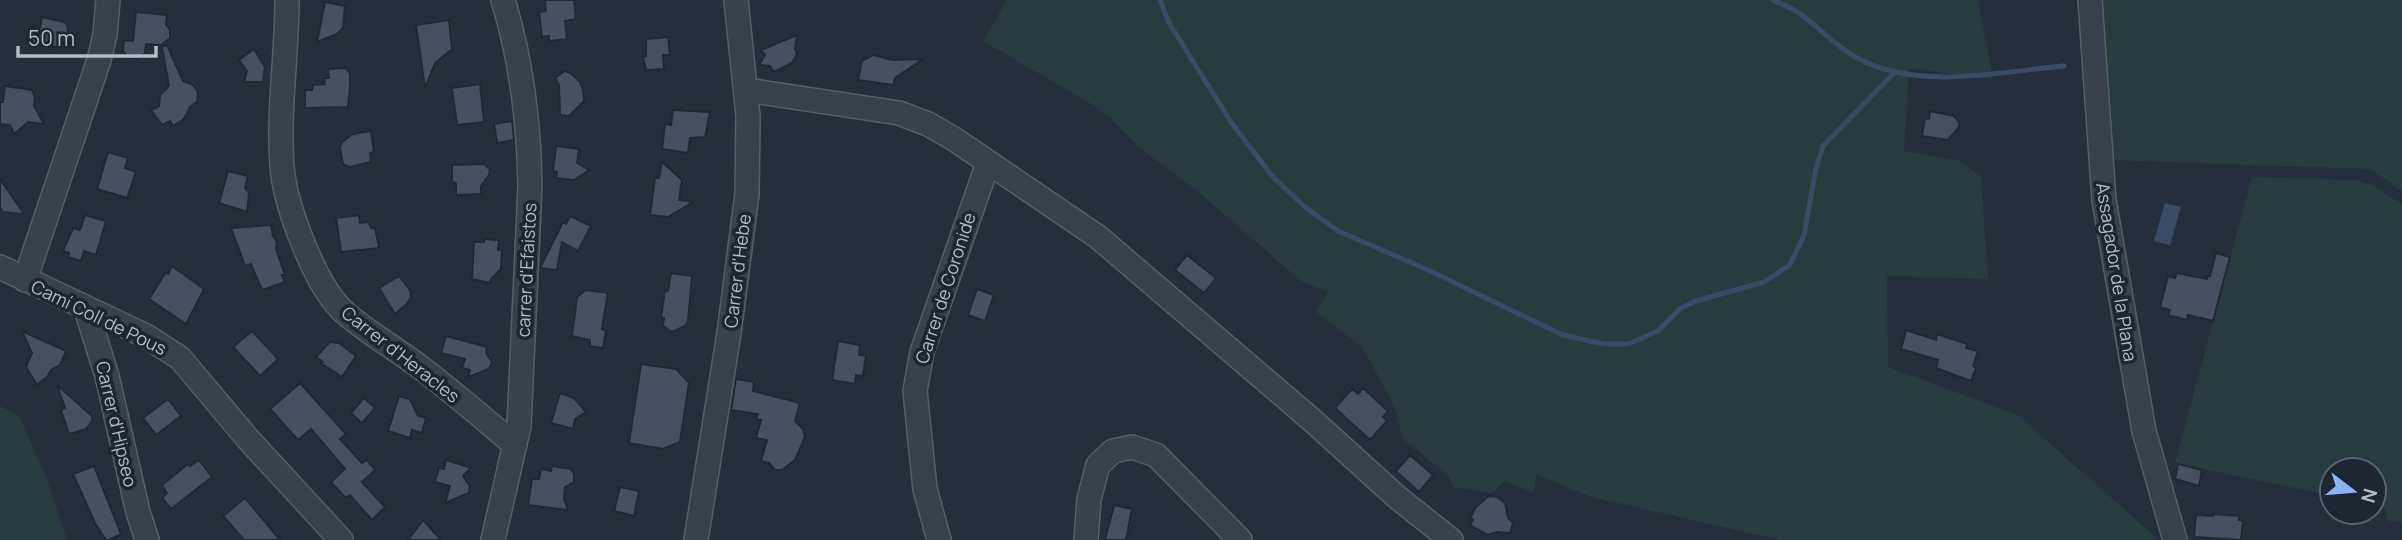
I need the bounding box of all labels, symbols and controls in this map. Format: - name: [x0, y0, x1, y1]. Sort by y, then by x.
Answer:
- scale bar: [18, 14, 156, 58]
- text: 50 m: [28, 24, 75, 52]
- street label: Assagador de la Plana: [2091, 181, 2143, 363]
- street label: carrer d'Efaistos: [510, 202, 542, 338]
- street label: Carrer de Coronide: [909, 209, 981, 367]
- street label: Carrer d'Hebe: [718, 213, 756, 329]
- street label: Camí Coll de Pous: [27, 274, 171, 360]
- street label: Carrer d'Heracles: [337, 300, 465, 408]
- street label: Carrer d'Hipseo: [91, 359, 143, 489]
- north arrow: [2318, 456, 2388, 526]
- text: N: [2355, 486, 2384, 506]

